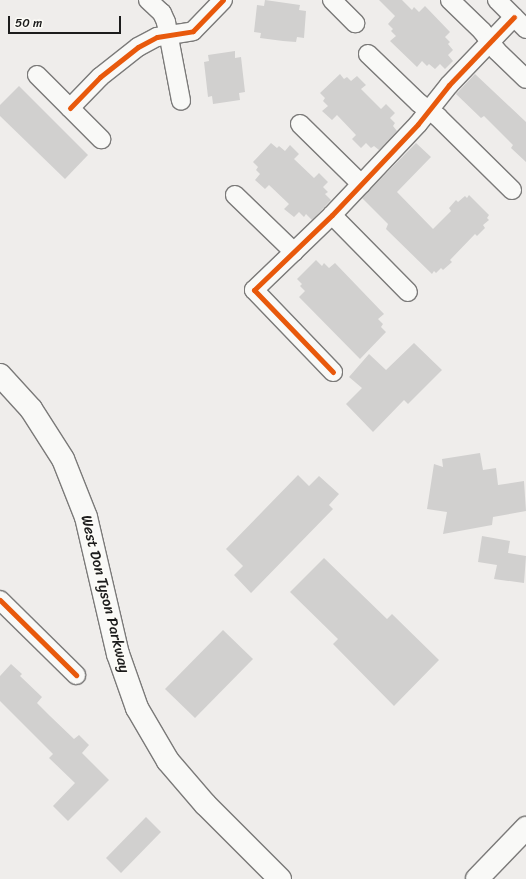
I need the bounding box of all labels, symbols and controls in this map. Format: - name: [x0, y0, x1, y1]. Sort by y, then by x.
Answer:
- scale bar: [10, 8, 123, 34]
- text: 50 m: [15, 12, 42, 34]
- street label: West Don Tyson Parkway: [77, 513, 133, 675]

